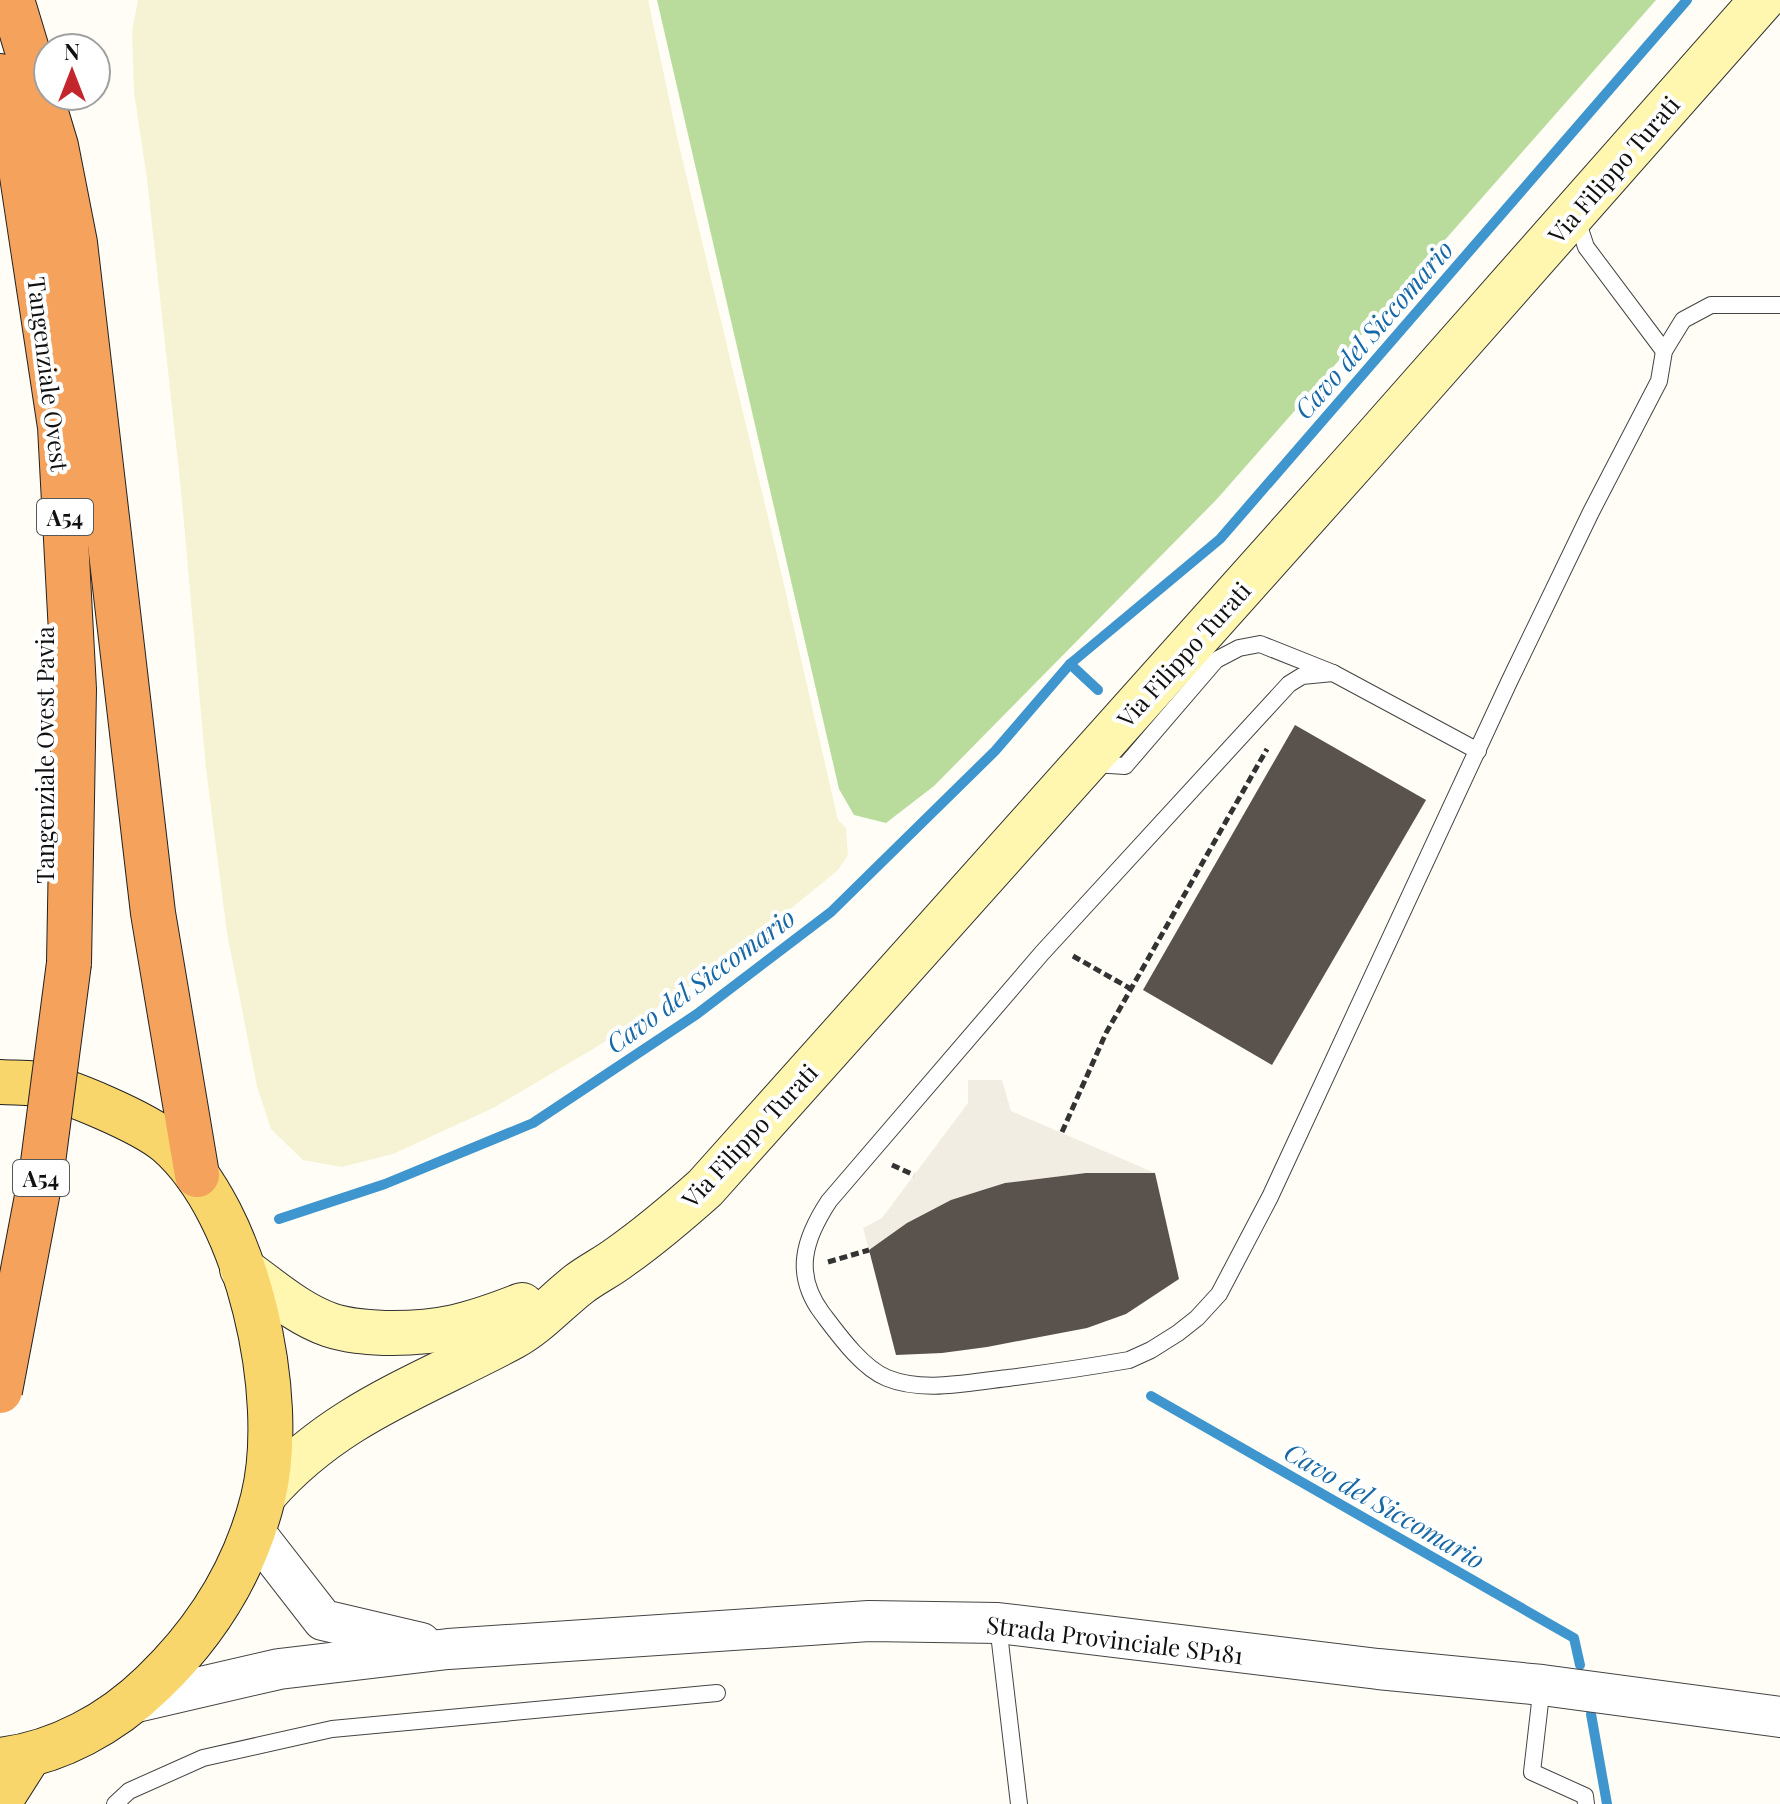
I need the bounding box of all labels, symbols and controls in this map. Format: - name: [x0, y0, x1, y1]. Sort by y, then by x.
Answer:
- north arrow: [32, 32, 112, 112]
- text: N: [64, 36, 80, 66]
- street label: Via Filippo Turati: [1539, 89, 1686, 250]
- water label: Cavo del Siccomario: [1286, 232, 1460, 426]
- street label: Tangenziale Ovest: [21, 275, 77, 473]
- road number: A54: [37, 499, 93, 535]
- street label: Via Filippo Turati: [1108, 574, 1257, 734]
- street label: Tangenziale Ovest Pavia: [28, 626, 60, 884]
- water label: Cavo del Siccomario: [598, 899, 802, 1061]
- street label: Via Filippo Turati: [673, 1056, 824, 1214]
- road number: A54: [13, 1160, 69, 1196]
- water label: Cavo del Siccomario: [1278, 1433, 1492, 1577]
- street label: Strada Provinciale SP181: [985, 1607, 1245, 1671]

